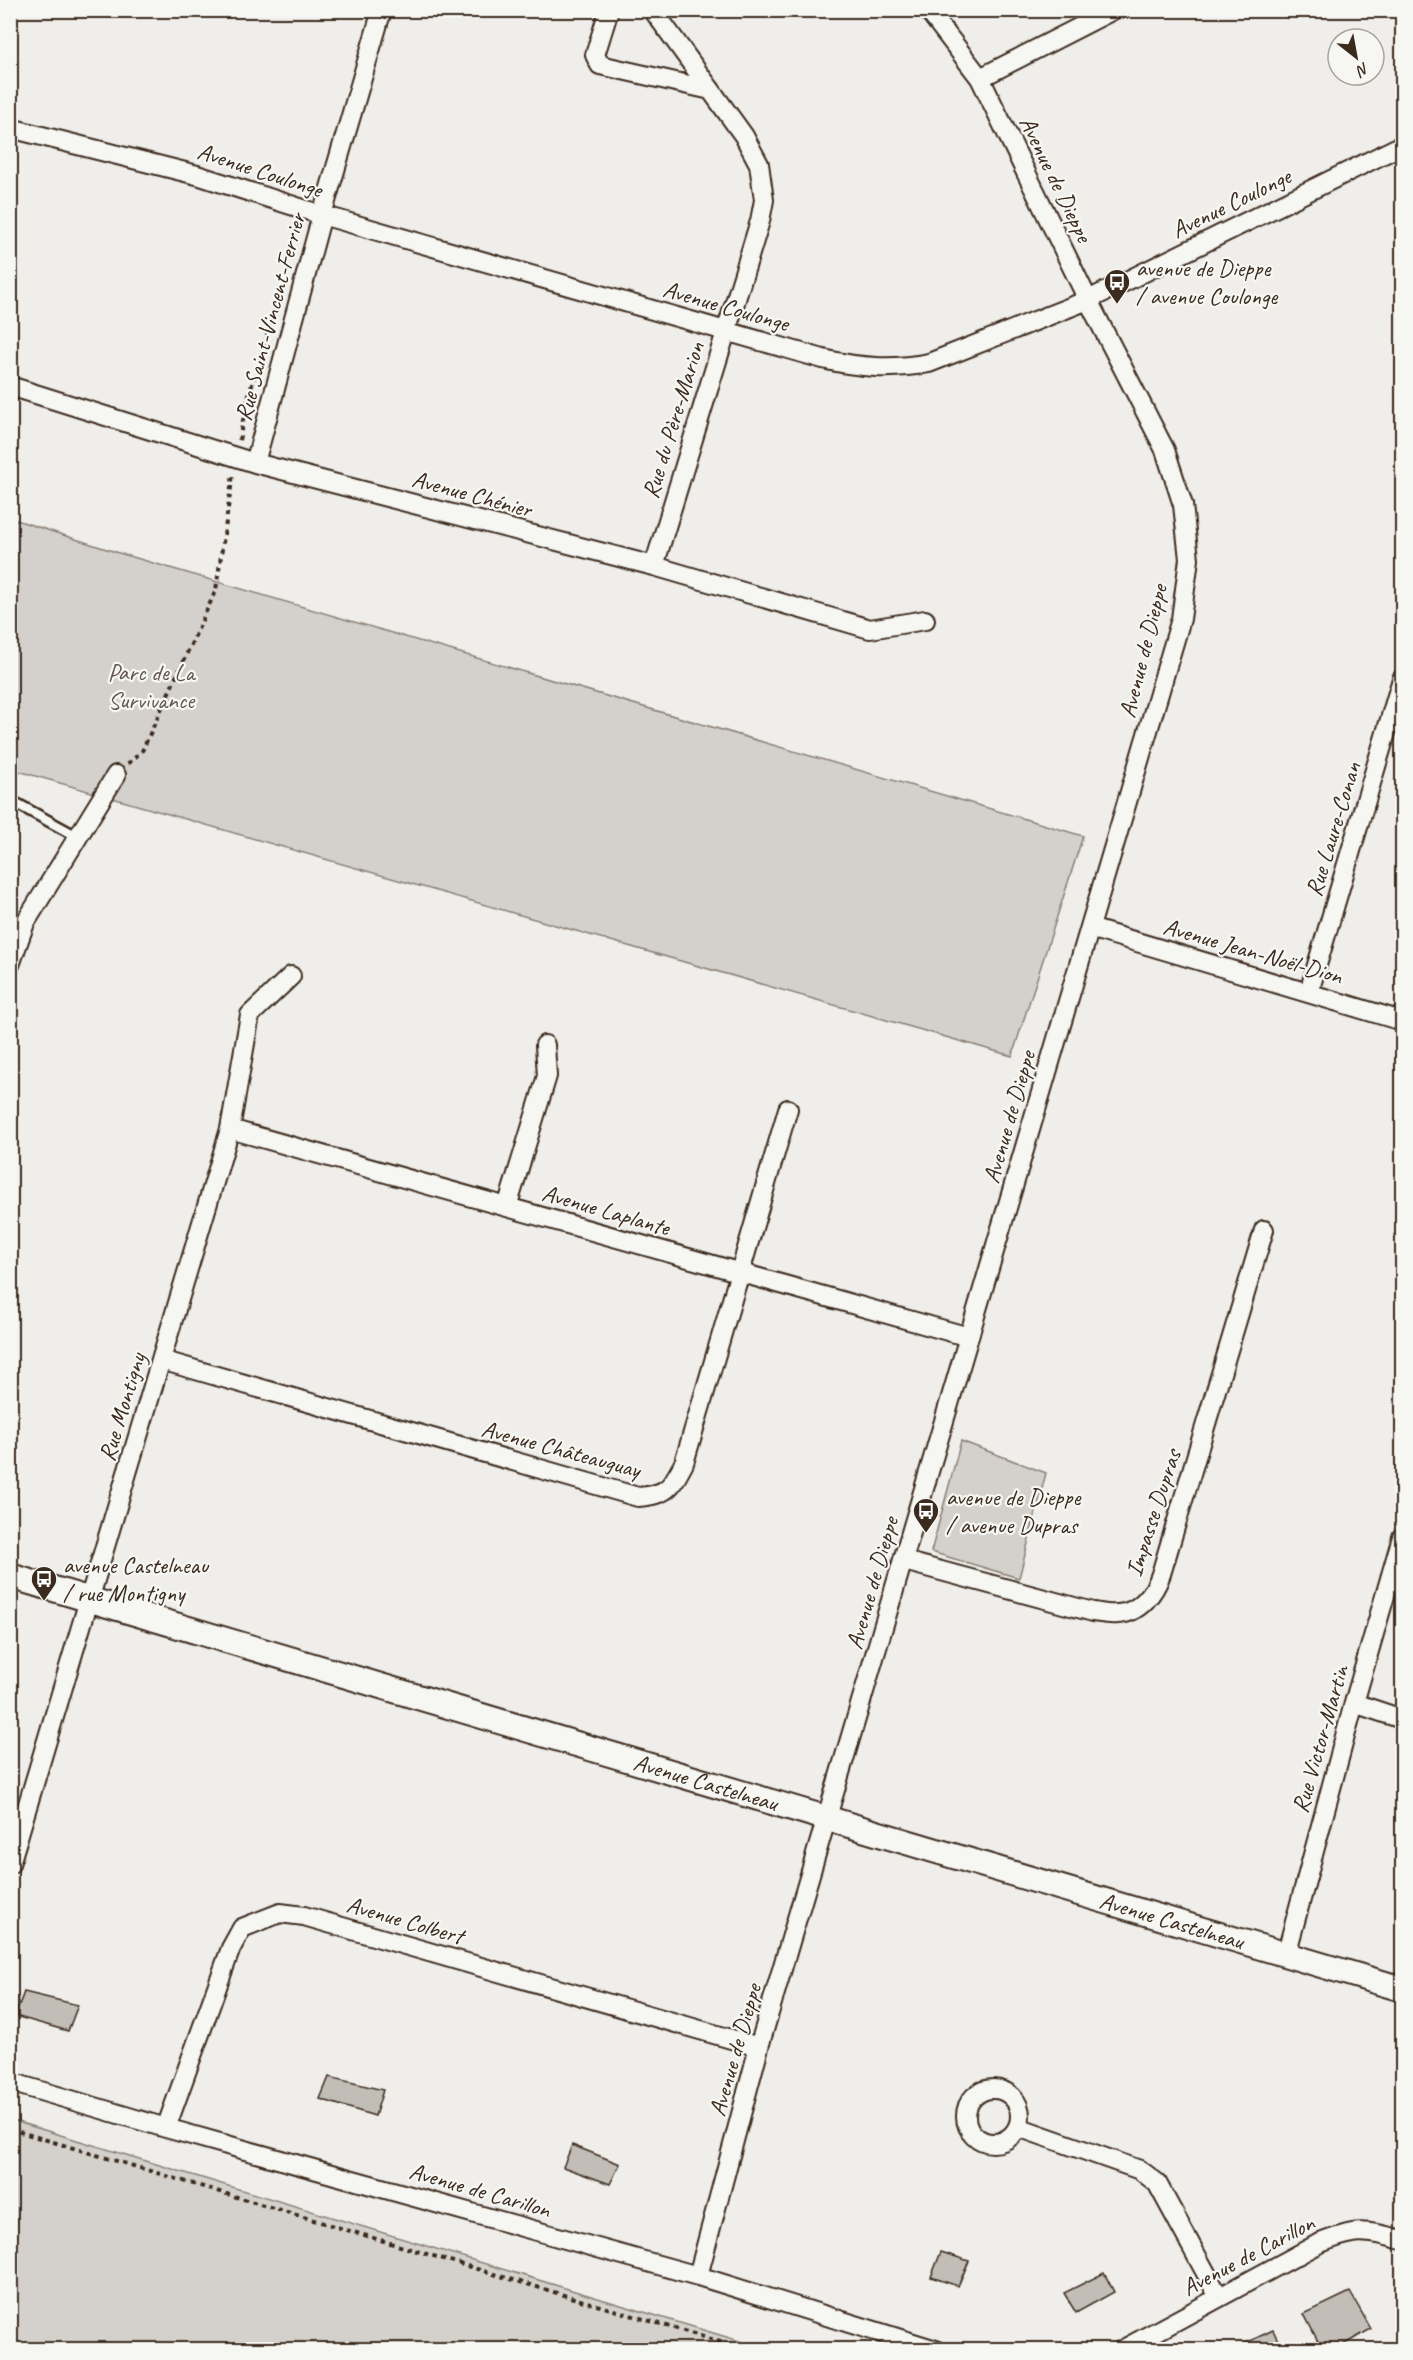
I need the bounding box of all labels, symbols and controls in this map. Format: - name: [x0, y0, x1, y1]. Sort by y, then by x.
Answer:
- north arrow: [1326, 27, 1386, 87]
- text: N: [1351, 58, 1373, 82]
- street label: Avenue de Dieppe: [1013, 111, 1100, 249]
- street label: Avenue Coulonge: [194, 136, 328, 205]
- street label: Avenue Coulonge: [1166, 160, 1298, 245]
- street label: Rue Saint-Vincent-Ferrier: [228, 208, 313, 424]
- place label: avenue de Dieppe / avenue Coulonge: [1136, 253, 1279, 311]
- bus stop icon: avenue de Dieppe / avenue Coulonge: [1102, 267, 1132, 305]
- street label: Avenue Coulonge: [660, 274, 794, 339]
- street label: Rue du Père-Marion: [635, 338, 711, 502]
- street label: Avenue Chénier: [409, 464, 537, 525]
- street label: Avenue de Dieppe: [1112, 579, 1175, 721]
- park label: Parc de La Survivance: [108, 657, 196, 715]
- street label: Rue Laure-Conan: [1298, 758, 1368, 900]
- street label: Avenue Jean-Noël-Dion: [1160, 911, 1347, 991]
- street label: Avenue de Dieppe: [976, 1045, 1043, 1187]
- street label: Avenue Laplante: [539, 1178, 675, 1243]
- street label: Rue Montigny: [91, 1348, 153, 1465]
- street label: Avenue Châteauguay: [478, 1413, 645, 1485]
- street label: Impasse Dupras: [1118, 1443, 1188, 1580]
- place label: avenue de Dieppe / avenue Dupras: [946, 1482, 1082, 1540]
- bus stop icon: avenue de Dieppe / avenue Dupras: [911, 1496, 941, 1534]
- street label: Avenue de Dieppe: [839, 1511, 906, 1653]
- place label: avenue Castelneau / rue Montigny: [63, 1550, 210, 1608]
- bus stop icon: avenue Castelneau / rue Montigny: [29, 1564, 59, 1602]
- street label: Rue Victor-Martin: [1285, 1661, 1356, 1816]
- street label: Avenue Castelneau: [630, 1747, 784, 1819]
- street label: Avenue Castelneau: [1096, 1885, 1250, 1957]
- street label: Avenue Colbert: [343, 1889, 470, 1952]
- street label: Avenue de Dieppe: [702, 1978, 769, 2120]
- street label: Avenue de Carillon: [406, 2156, 555, 2225]
- street label: Avenue de Carillon: [1177, 2207, 1320, 2302]

